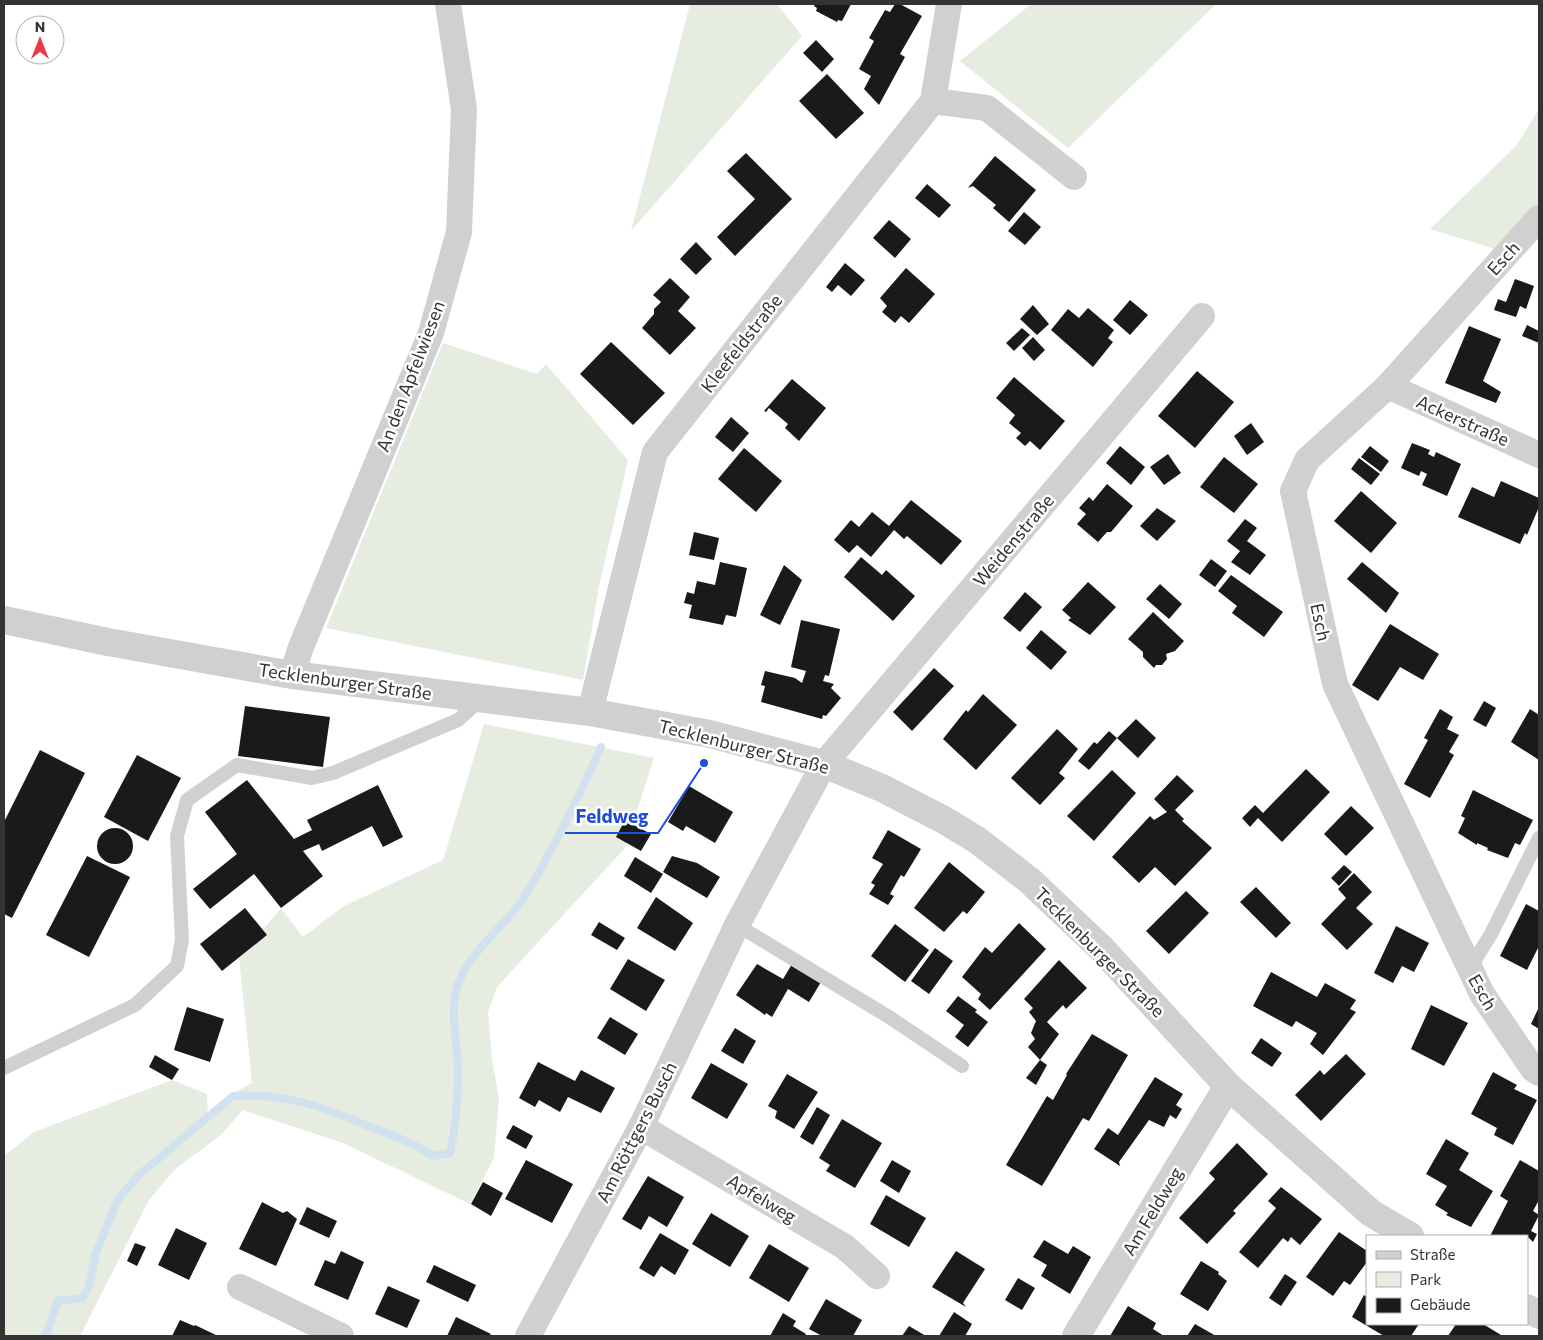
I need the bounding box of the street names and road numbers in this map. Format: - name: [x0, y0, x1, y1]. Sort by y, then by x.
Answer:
- street label: Esch: [1482, 237, 1524, 279]
- street label: Kleefeldstraße: [696, 289, 786, 397]
- street label: An den Apfelwiesen: [371, 297, 449, 455]
- street label: Ackerstraße: [1413, 390, 1513, 450]
- street label: Weidenstraße: [968, 489, 1058, 591]
- street label: Esch: [1306, 601, 1336, 643]
- street label: Tecklenburger Straße: [257, 658, 433, 704]
- street label: Tecklenburger Straße: [656, 714, 832, 778]
- street label: Tecklenburger Straße: [1030, 882, 1170, 1022]
- street label: Esch: [1464, 970, 1502, 1014]
- street label: Am Röttgers Busch: [591, 1058, 681, 1206]
- street label: Am Feldweg: [1117, 1163, 1187, 1259]
- street label: Apfelweg: [723, 1169, 801, 1227]

